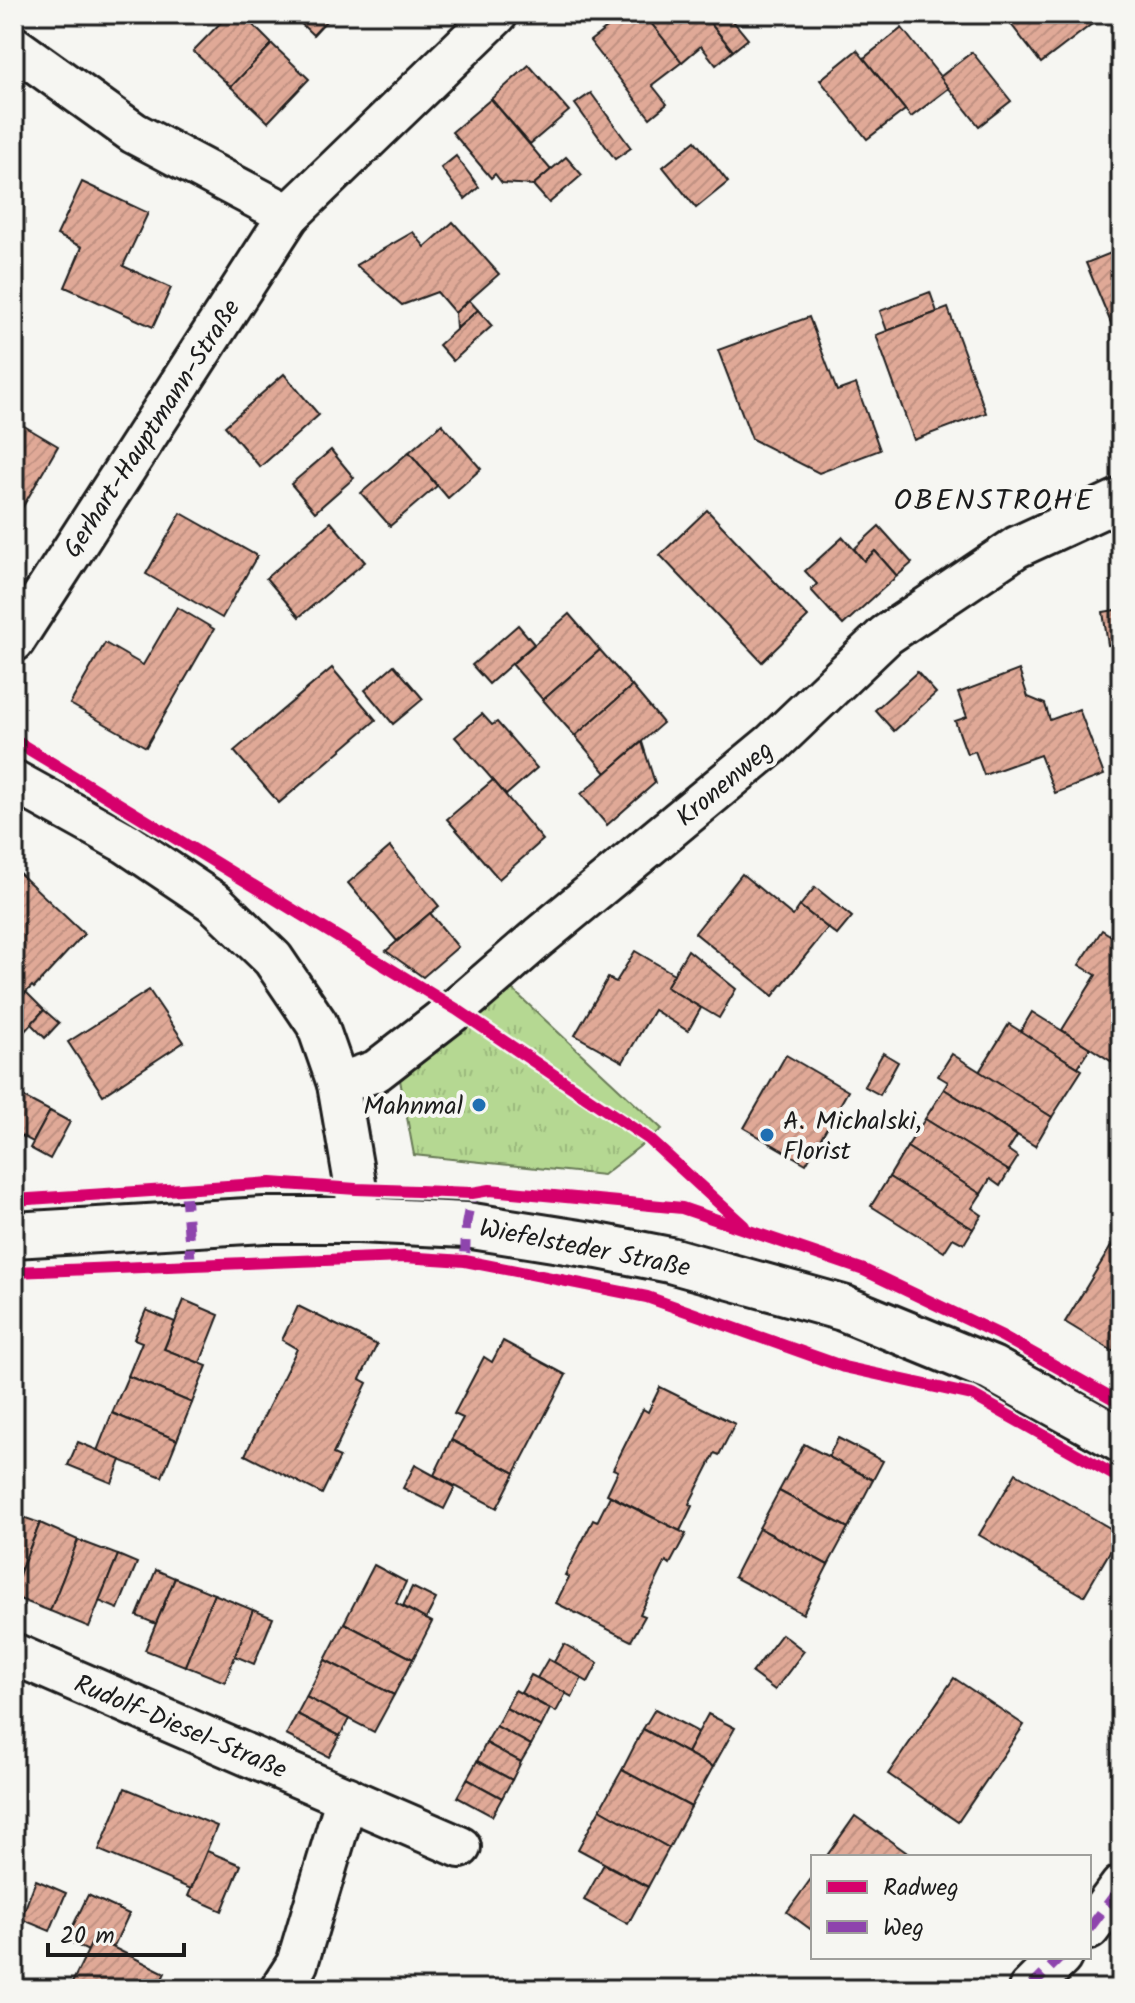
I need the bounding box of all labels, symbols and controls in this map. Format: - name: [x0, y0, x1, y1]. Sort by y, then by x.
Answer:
- street label: Gerhart-Hauptmann-Straße: [53, 291, 253, 567]
- district label: OBENSTROHE: [894, 478, 1094, 526]
- street label: Kronenweg: [667, 731, 783, 838]
- place label: Mahnmal: [363, 1086, 463, 1128]
- marker: Mahnmal: [470, 1096, 488, 1114]
- place label: A. Michalski, Florist: [783, 1101, 922, 1173]
- marker: A. Michalski, Florist: [758, 1126, 776, 1144]
- street label: Wiefelsteder Straße: [475, 1208, 694, 1290]
- street label: Rudolf-Diesel-Straße: [67, 1664, 294, 1792]
- legend: [811, 1855, 1091, 1959]
- text: Radweg: [883, 1869, 959, 1908]
- scale bar: [48, 1907, 184, 1957]
- text: Weg: [883, 1909, 924, 1948]
- text: 20 m: [60, 1917, 115, 1956]

